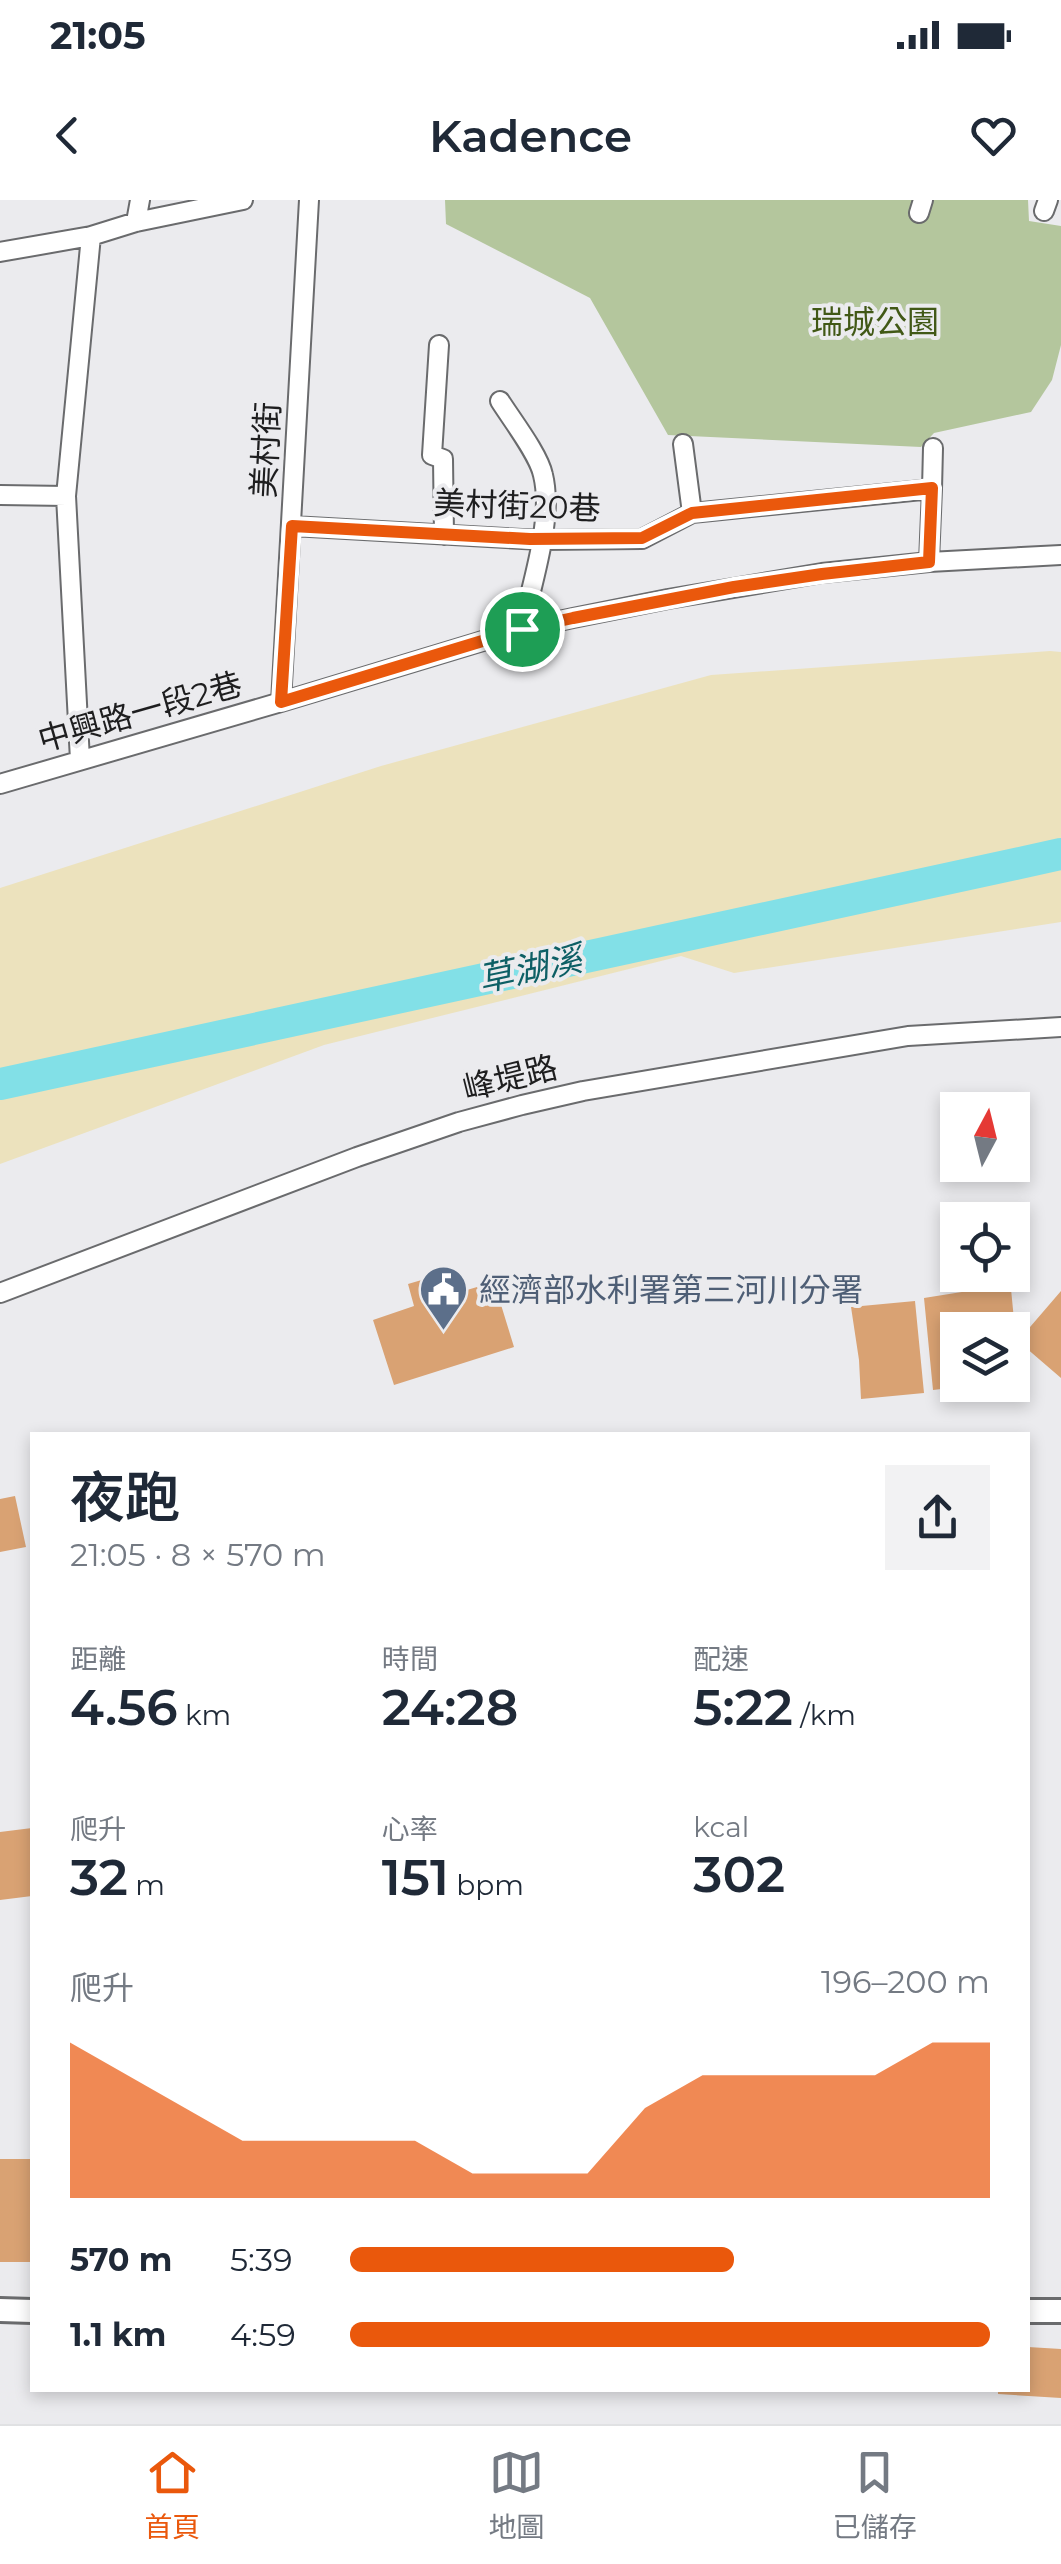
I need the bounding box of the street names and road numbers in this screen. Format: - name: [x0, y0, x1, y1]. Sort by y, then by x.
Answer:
- street label: 美村街: [244, 401, 287, 499]
- street label: 美村街20巷: [433, 483, 601, 528]
- street label: 中興路一段2巷: [33, 664, 246, 759]
- street label: 峰堤路: [459, 1047, 561, 1108]

